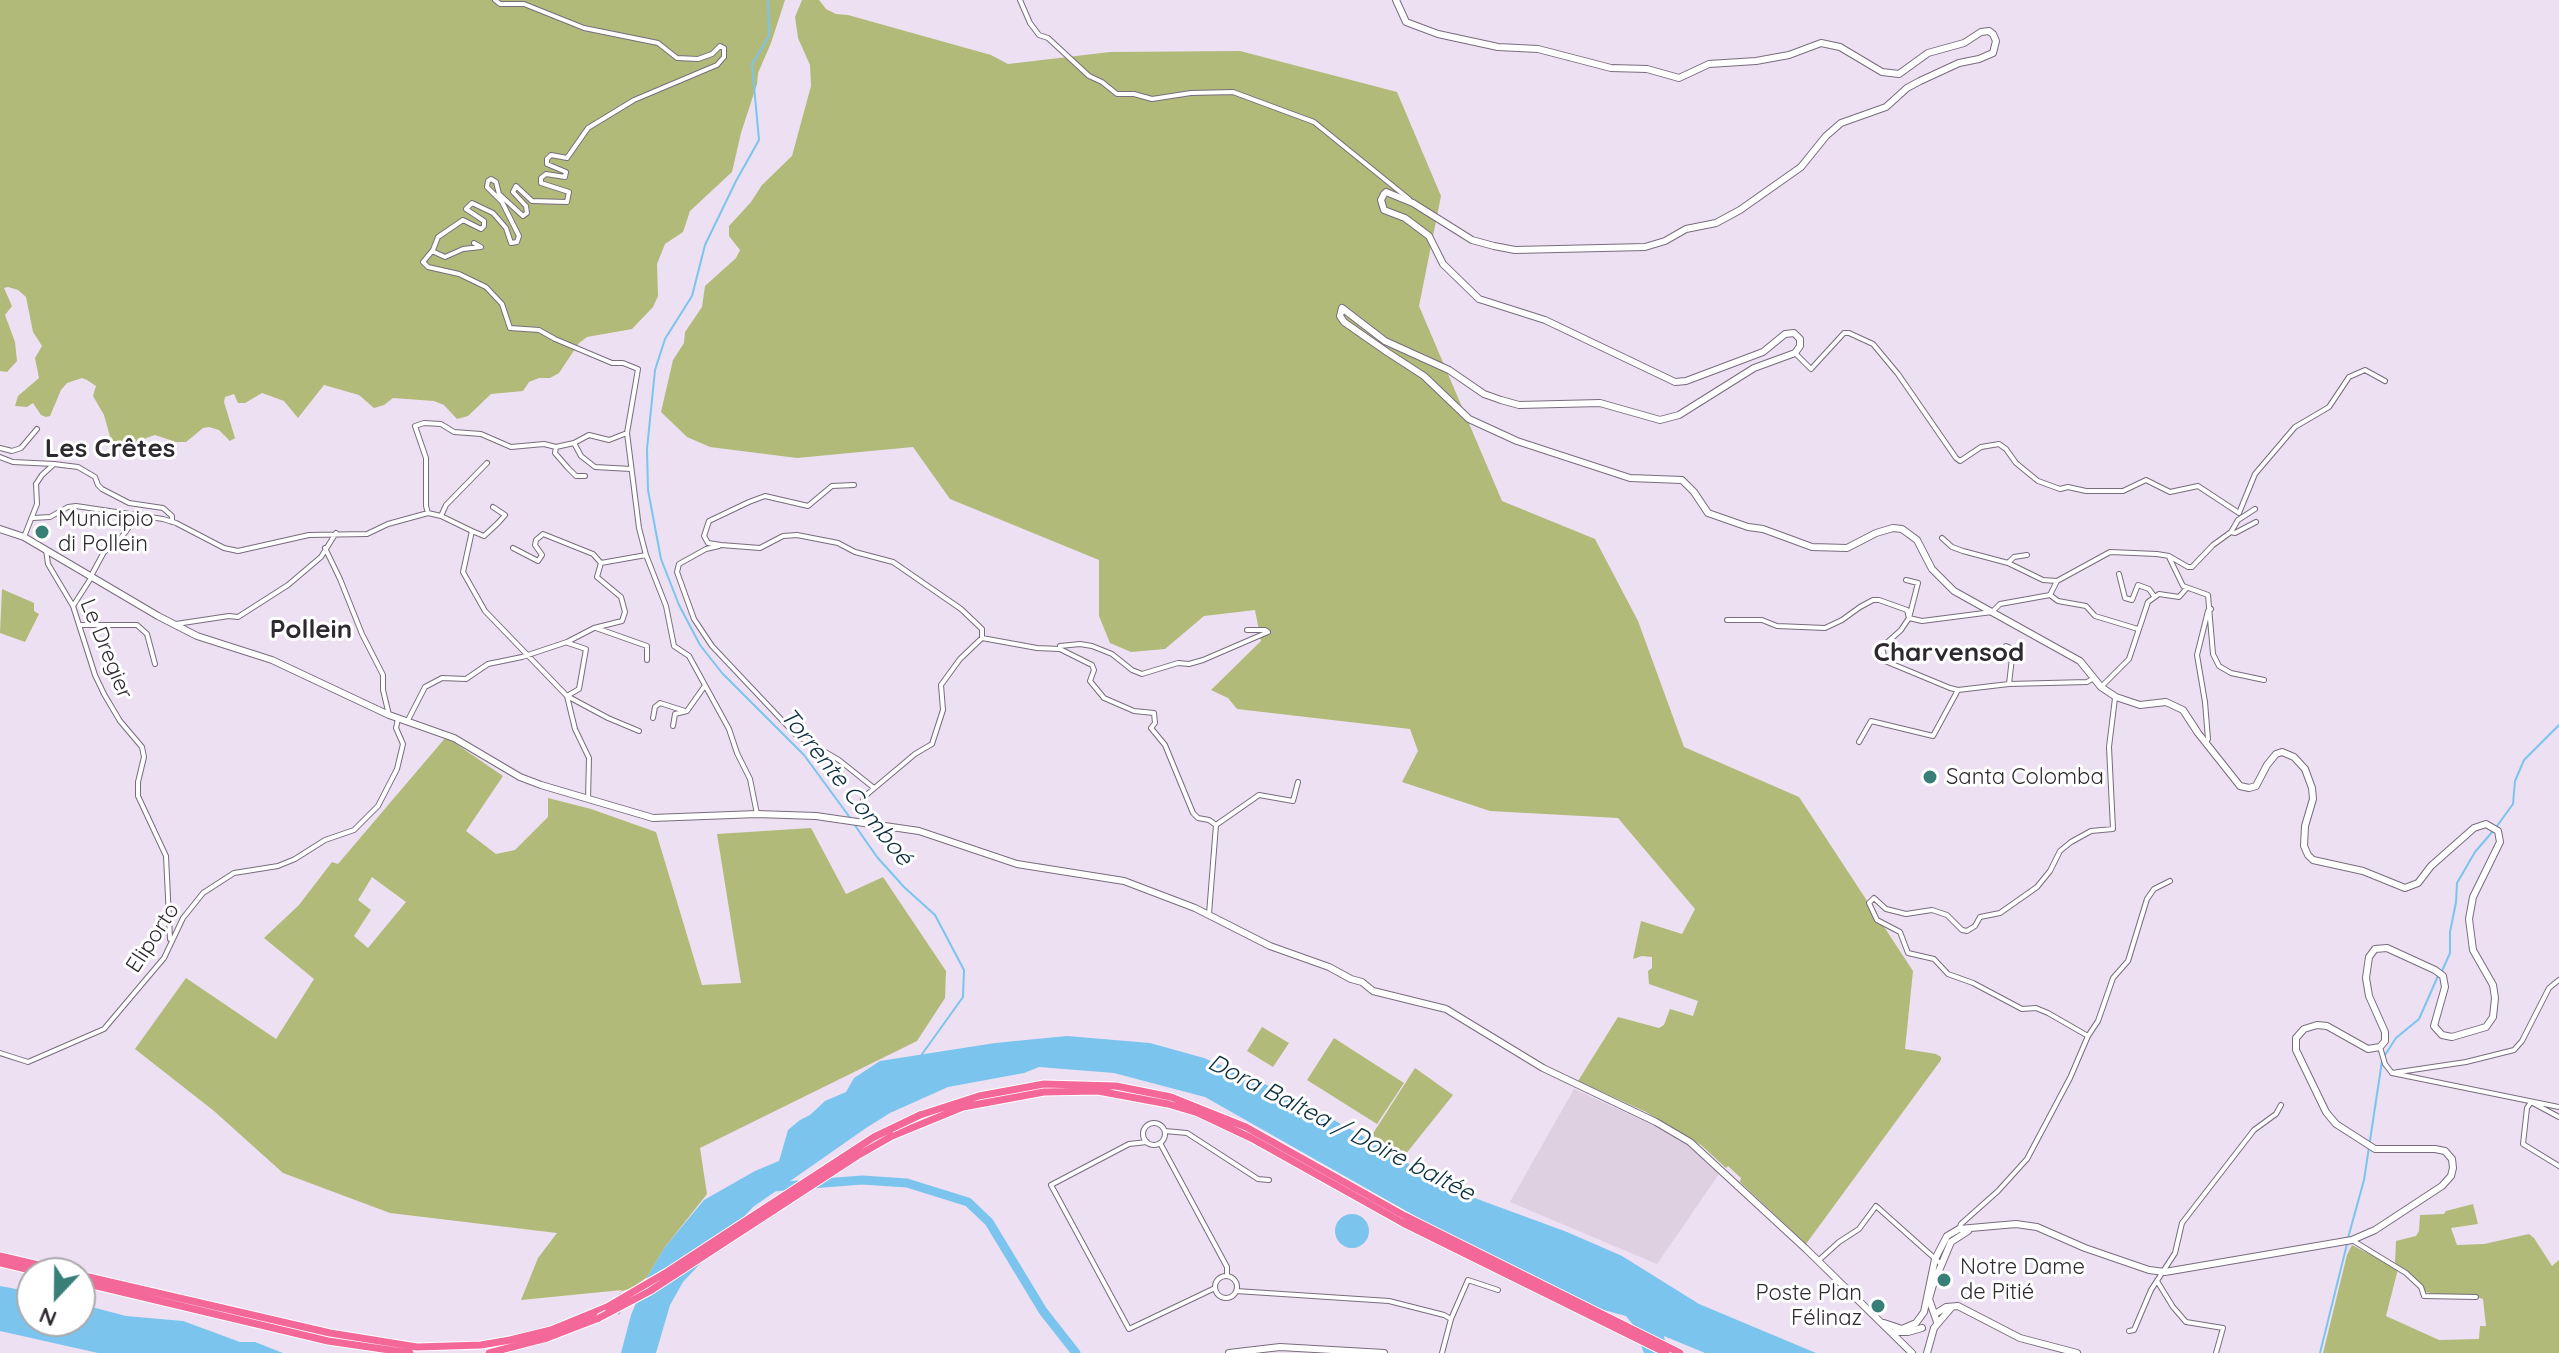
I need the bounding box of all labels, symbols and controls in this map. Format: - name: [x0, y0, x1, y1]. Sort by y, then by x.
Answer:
- district label: Les Crêtes: [45, 433, 175, 465]
- place label: Municipio di Pollein: [58, 506, 154, 558]
- marker: Municipio di Pollein: [33, 523, 51, 541]
- street label: Le Dregier: [74, 595, 138, 703]
- district label: Pollein: [270, 614, 352, 646]
- district label: Charvensod: [1874, 637, 2024, 669]
- water label: Torrente Comboé: [774, 702, 918, 872]
- place label: Santa Colomba: [1946, 764, 2104, 790]
- marker: Santa Colomba: [1921, 768, 1939, 786]
- street label: Eliporto: [121, 898, 185, 978]
- water label: Dora Baltea / Doire baltée: [1203, 1048, 1479, 1208]
- place label: Notre Dame de Pitié: [1960, 1254, 2085, 1306]
- north arrow: [16, 1257, 96, 1337]
- marker: Notre Dame de Pitié: [1935, 1271, 1953, 1289]
- place label: Poste Plan Félinaz: [1755, 1280, 1862, 1332]
- marker: Poste Plan Félinaz: [1869, 1297, 1887, 1315]
- text: N: [35, 1301, 61, 1333]

